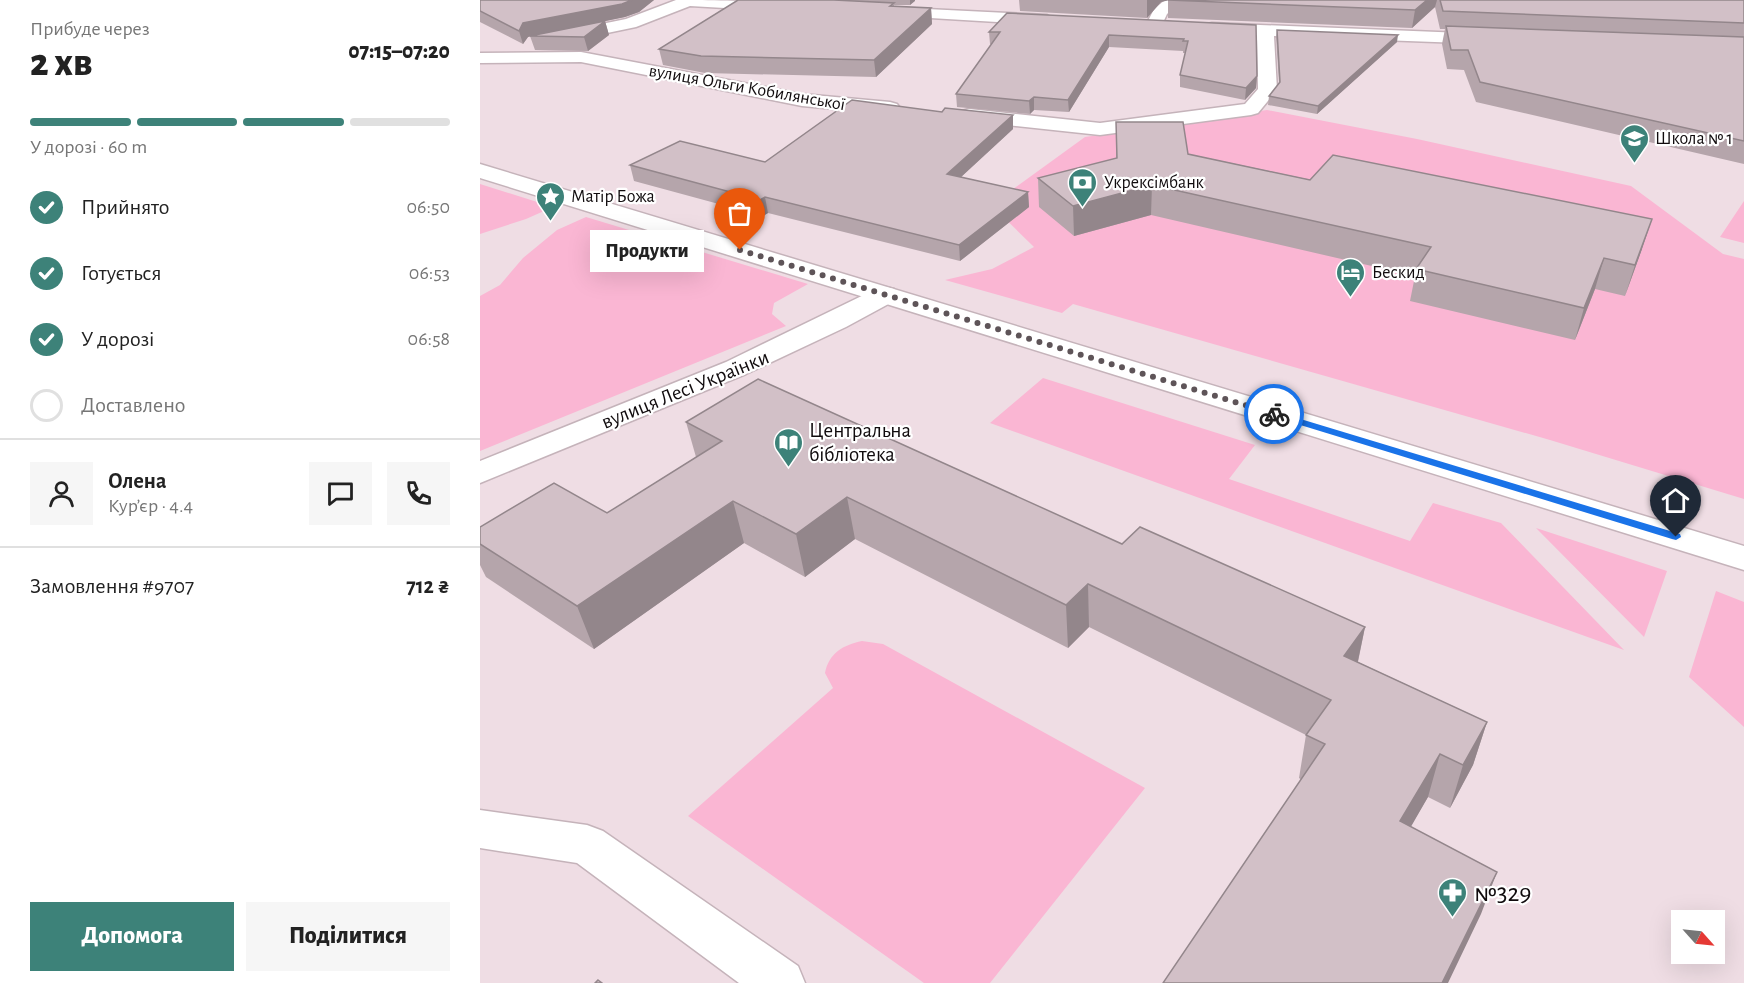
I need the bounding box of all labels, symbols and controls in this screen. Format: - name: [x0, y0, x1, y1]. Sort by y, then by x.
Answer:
- text: Прибуде через: [30, 19, 150, 39]
- text: 07:15–07:20: [348, 40, 450, 62]
- text: 2 хв: [30, 44, 93, 83]
- street label: вулиця Ольги Кобилянської: [647, 61, 847, 114]
- school or university icon: Школа № 1: [1618, 122, 1650, 164]
- place label: Школа № 1: [1655, 130, 1733, 148]
- text: У дорозі · 60 m: [30, 137, 147, 157]
- bank icon: Укрексімбанк: [1067, 166, 1099, 208]
- place label: Укрексімбанк: [1104, 173, 1205, 192]
- place icon: Матір Божа: [534, 180, 566, 222]
- place label: Матір Божа: [571, 188, 655, 206]
- pin: [714, 188, 765, 250]
- icon: check: [30, 191, 63, 224]
- text: Прийнято: [81, 196, 169, 218]
- text: 06:50: [407, 197, 450, 217]
- icon: bag: [723, 197, 756, 230]
- callout: Продукти: [590, 229, 704, 271]
- text: Продукти: [605, 241, 689, 261]
- hotel icon: Бескид: [1335, 256, 1367, 298]
- icon: check: [30, 257, 63, 290]
- text: Готується: [81, 262, 162, 284]
- text: 06:53: [409, 263, 450, 283]
- place label: Бескид: [1372, 264, 1425, 282]
- icon: check: [30, 323, 63, 356]
- text: У дорозі: [81, 328, 154, 350]
- text: 06:58: [408, 329, 450, 349]
- street label: вулиця Лесі Українки: [598, 346, 772, 433]
- courier: [1244, 384, 1304, 444]
- text: Доставлено: [81, 394, 186, 416]
- icon: bike: [1258, 398, 1291, 431]
- place label: Центральна бібліотека: [809, 420, 912, 465]
- library icon: Центральна бібліотека: [772, 426, 804, 468]
- button: person: [30, 462, 93, 525]
- button: chat: [309, 462, 372, 525]
- button: phone: [387, 462, 450, 525]
- text: Олена: [108, 470, 166, 492]
- pin: [1650, 475, 1701, 537]
- icon: home: [1659, 484, 1692, 517]
- text: Кур’єр · 4.4: [108, 496, 193, 516]
- text: Замовлення #9707: [30, 575, 194, 597]
- text: 712 ₴: [406, 575, 450, 597]
- pharmacy icon: №329: [1437, 876, 1469, 918]
- place label: №329: [1474, 880, 1532, 906]
- button: Допомога: [30, 902, 234, 971]
- button: Поділитися: [246, 902, 450, 971]
- north arrow: [1671, 910, 1725, 964]
- map controls: [1671, 910, 1725, 964]

